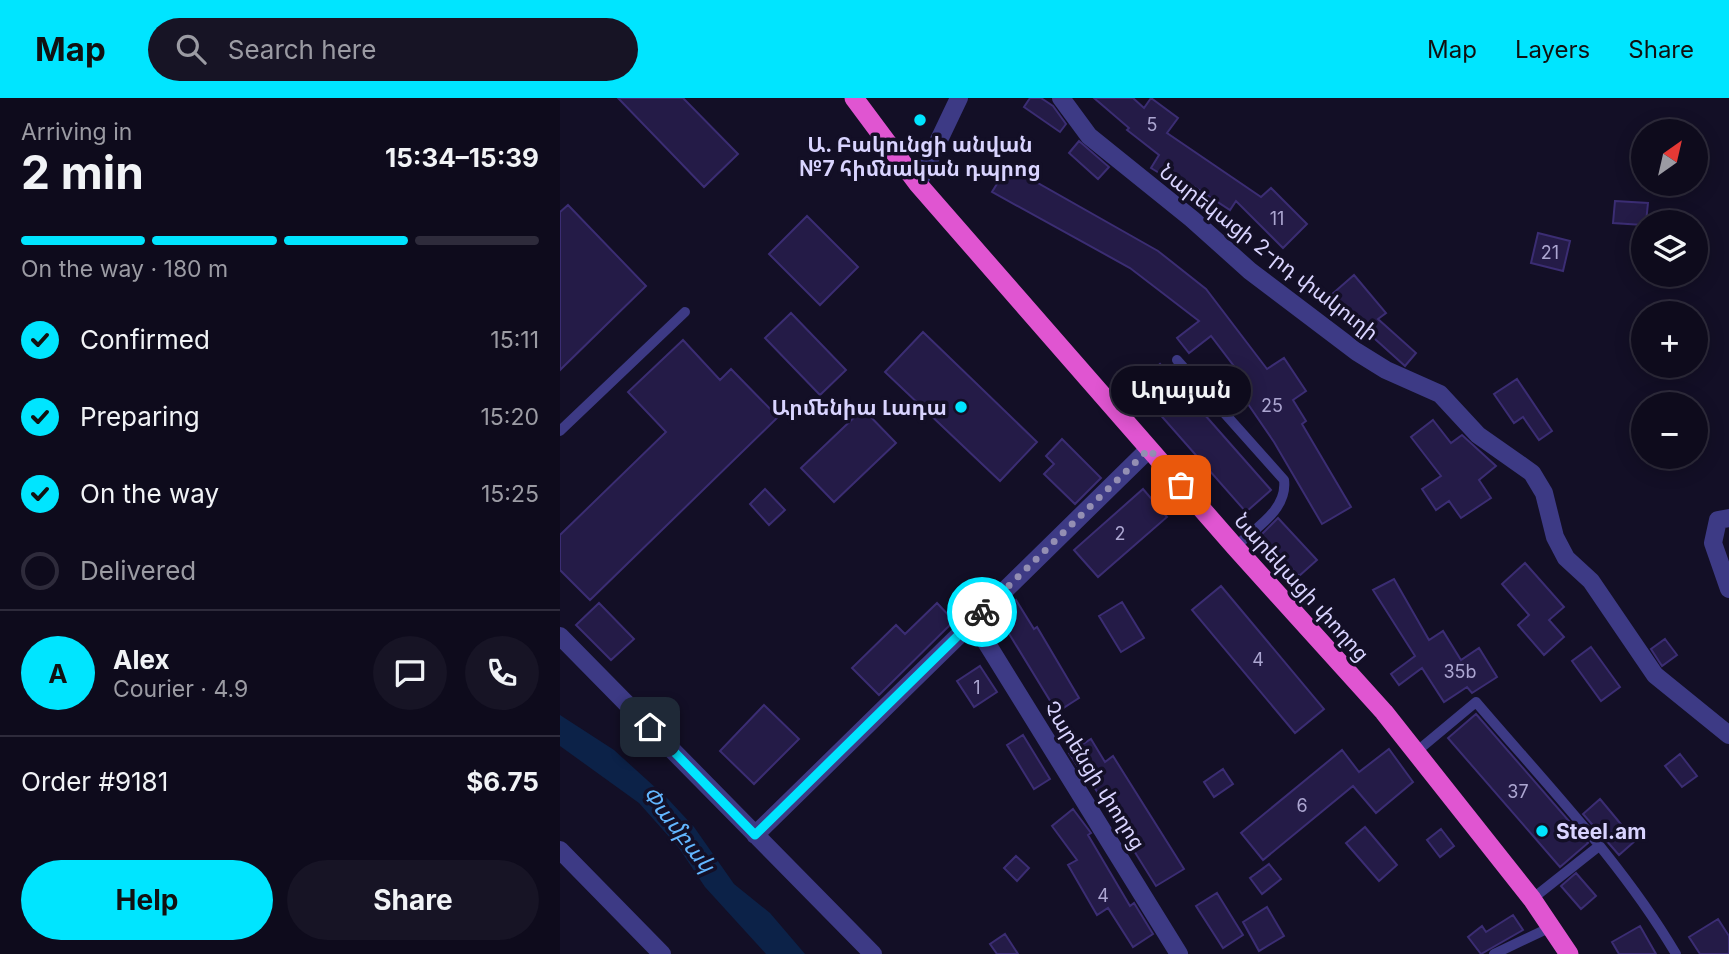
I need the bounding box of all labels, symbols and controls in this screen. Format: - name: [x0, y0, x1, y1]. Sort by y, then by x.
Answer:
- search box: [148, 18, 638, 81]
- text: Map: [35, 29, 106, 69]
- icon: search: [172, 30, 210, 68]
- text: Search here: [228, 34, 376, 65]
- text: Map: [1427, 35, 1477, 64]
- text: Layers: [1515, 35, 1590, 64]
- text: Share: [1628, 35, 1694, 64]
- marker: Ա. Բակունցի անվան №7 հիմնական դպրոց: [912, 112, 928, 128]
- house number: 5: [1147, 114, 1157, 135]
- text: Arriving in: [21, 118, 132, 146]
- north arrow: [1631, 119, 1708, 196]
- map controls: [1631, 119, 1708, 469]
- place label: Ա. Բակունցի անվան №7 հիմնական դպրոց: [799, 132, 1041, 181]
- text: 15:34–15:39: [385, 142, 539, 173]
- text: 2 min: [21, 144, 144, 200]
- street label: Նարեկացի 2-րդ փակուղի: [1155, 159, 1383, 345]
- house number: 11: [1270, 208, 1284, 229]
- button: layers: [1631, 210, 1708, 287]
- house number: 21: [1541, 242, 1559, 263]
- text: On the way · 180 m: [21, 255, 228, 283]
- button: +: [1631, 301, 1708, 378]
- icon: check: [21, 321, 59, 359]
- text: Confirmed: [80, 324, 210, 355]
- text: 15:11: [490, 326, 539, 354]
- callout: Աղայան: [1111, 366, 1251, 415]
- text: Աղայան: [1131, 376, 1231, 404]
- button: −: [1631, 392, 1708, 469]
- place label: Արմենիա Լադա: [771, 395, 947, 420]
- house number: 25: [1261, 395, 1283, 416]
- icon: check: [21, 398, 59, 436]
- marker: Արմենիա Լադա: [953, 399, 969, 415]
- text: Preparing: [80, 401, 200, 432]
- text: 15:20: [481, 403, 539, 431]
- pin: [1151, 455, 1211, 515]
- icon: bag: [1162, 466, 1200, 504]
- icon: check: [21, 475, 59, 513]
- text: On the way: [80, 478, 219, 509]
- text: 15:25: [481, 480, 539, 508]
- street label: Նարեկացի փողոց: [1229, 508, 1375, 666]
- house number: 2: [1115, 523, 1125, 544]
- text: Delivered: [80, 555, 196, 586]
- courier: [947, 577, 1017, 647]
- icon: bike: [963, 593, 1001, 631]
- button: chat: [373, 636, 447, 710]
- button: phone: [465, 636, 539, 710]
- text: Alex: [113, 644, 170, 675]
- house number: 4: [1252, 649, 1264, 670]
- text: A: [48, 658, 68, 689]
- house number: 35b: [1443, 661, 1477, 682]
- text: Courier · 4.9: [113, 675, 248, 703]
- house number: 1: [973, 677, 981, 698]
- street label: Չարենցի փողոց: [1039, 696, 1151, 854]
- pin: [620, 697, 680, 757]
- icon: home: [631, 708, 669, 746]
- text: Order #9181: [21, 766, 168, 797]
- text: $6.75: [466, 766, 539, 797]
- water label: Փամբակ: [637, 780, 722, 879]
- house number: 37: [1507, 781, 1529, 802]
- house number: 6: [1296, 795, 1308, 816]
- place label: Steel.am: [1556, 819, 1646, 844]
- marker: Steel.am: [1534, 823, 1550, 839]
- button: Help: [21, 860, 273, 940]
- button: Share: [287, 860, 539, 940]
- house number: 4: [1097, 885, 1109, 906]

